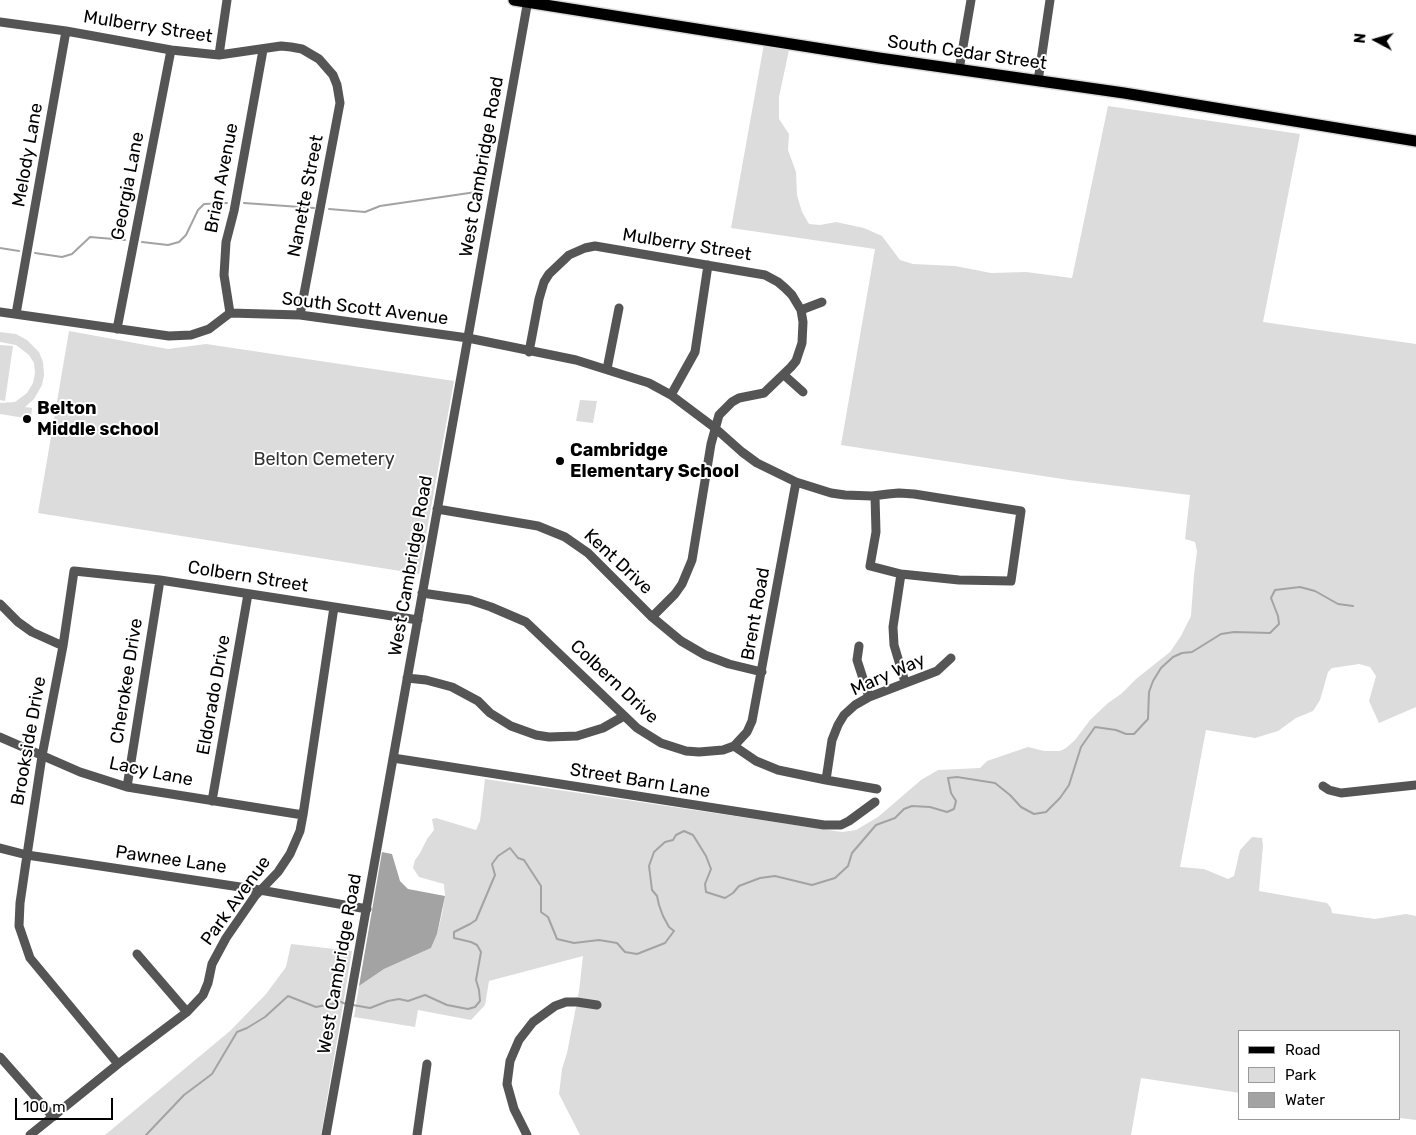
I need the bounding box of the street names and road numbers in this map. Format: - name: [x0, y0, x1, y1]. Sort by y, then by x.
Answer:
- street label: Mulberry Street: [82, 6, 214, 48]
- street label: South Cedar Street: [886, 31, 1048, 75]
- street label: West Cambridge Road: [455, 75, 509, 259]
- street label: Melody Lane: [8, 101, 48, 209]
- street label: Brian Avenue: [201, 121, 243, 235]
- street label: Georgia Lane: [107, 130, 149, 242]
- street label: Nanette Street: [284, 133, 328, 259]
- street label: Mulberry Street: [621, 224, 753, 266]
- street label: South Scott Avenue: [280, 288, 450, 330]
- street label: West Cambridge Road: [384, 474, 438, 658]
- street label: Kent Drive: [579, 525, 657, 599]
- street label: Colbern Street: [186, 557, 310, 597]
- street label: Brent Road: [737, 566, 775, 662]
- street label: Cherokee Drive: [106, 617, 148, 745]
- street label: Eldorado Drive: [193, 633, 235, 757]
- street label: Colbern Drive: [565, 636, 663, 728]
- street label: Mary Way: [847, 649, 929, 701]
- street label: Brookside Drive: [7, 675, 51, 807]
- street label: Lacy Lane: [107, 753, 195, 791]
- street label: Street Barn Lane: [568, 759, 712, 803]
- street label: Pawnee Lane: [114, 841, 228, 879]
- street label: Park Avenue: [196, 852, 276, 950]
- street label: West Cambridge Road: [313, 872, 367, 1056]

